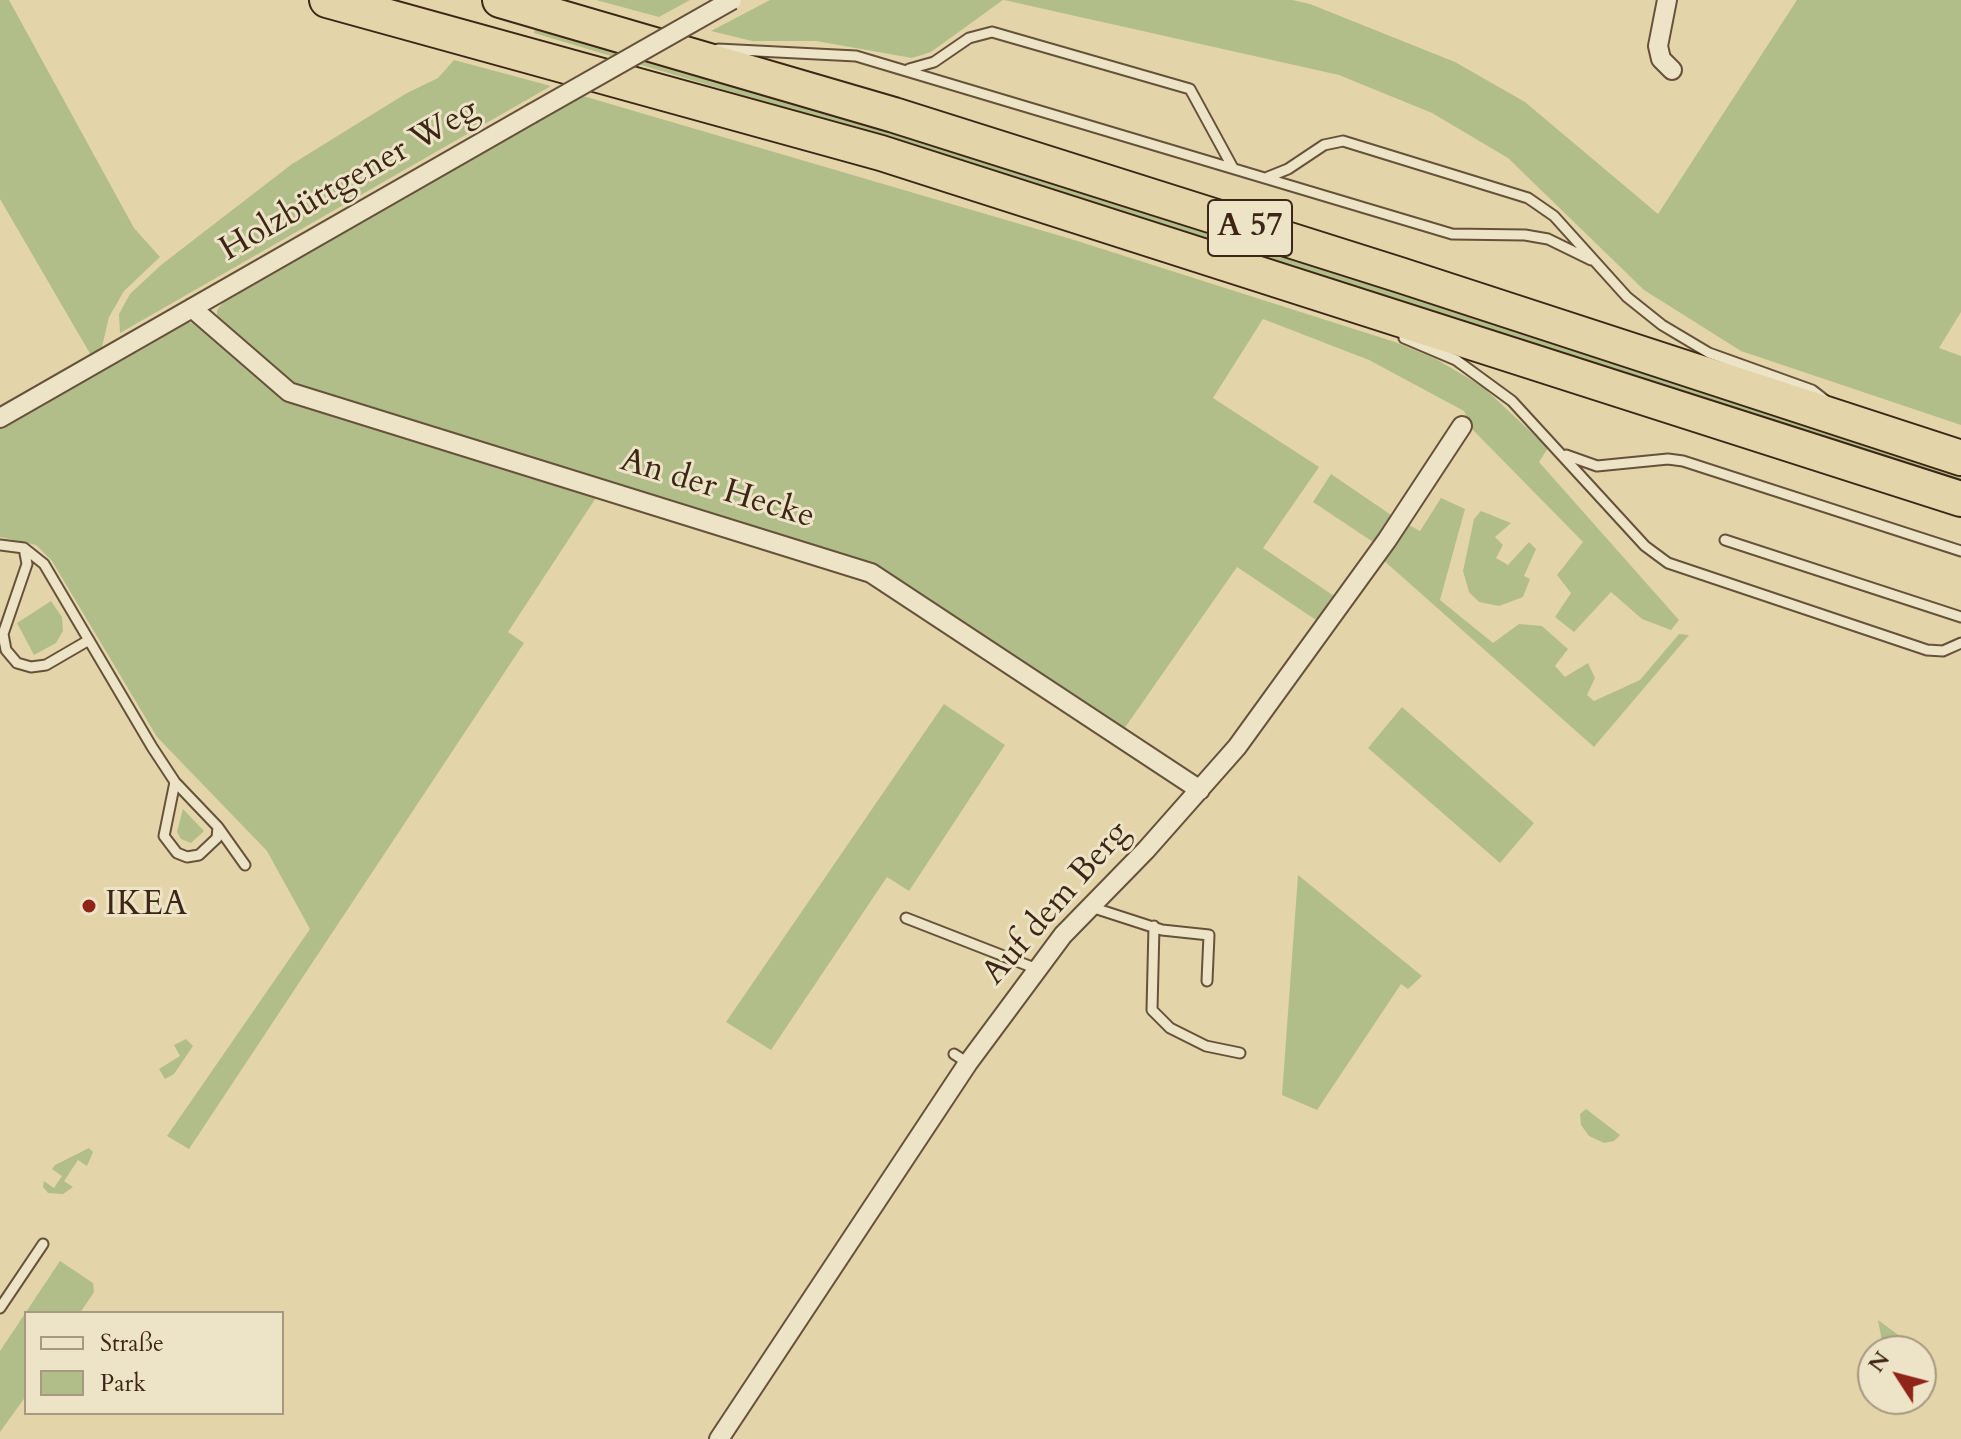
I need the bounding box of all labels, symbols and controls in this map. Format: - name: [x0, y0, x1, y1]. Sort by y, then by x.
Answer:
- street label: Holzbüttgener Weg: [213, 90, 487, 272]
- road number: A 57: [1208, 200, 1292, 256]
- street label: An der Hecke: [615, 441, 819, 539]
- street label: Auf dem Berg: [975, 814, 1139, 994]
- place label: IKEA: [105, 886, 187, 926]
- marker: IKEA: [80, 897, 98, 915]
- legend: [24, 1311, 284, 1415]
- text: Straße: [100, 1327, 164, 1360]
- north arrow: [1857, 1335, 1937, 1415]
- text: N: [1861, 1346, 1897, 1379]
- text: Park: [100, 1367, 146, 1400]

